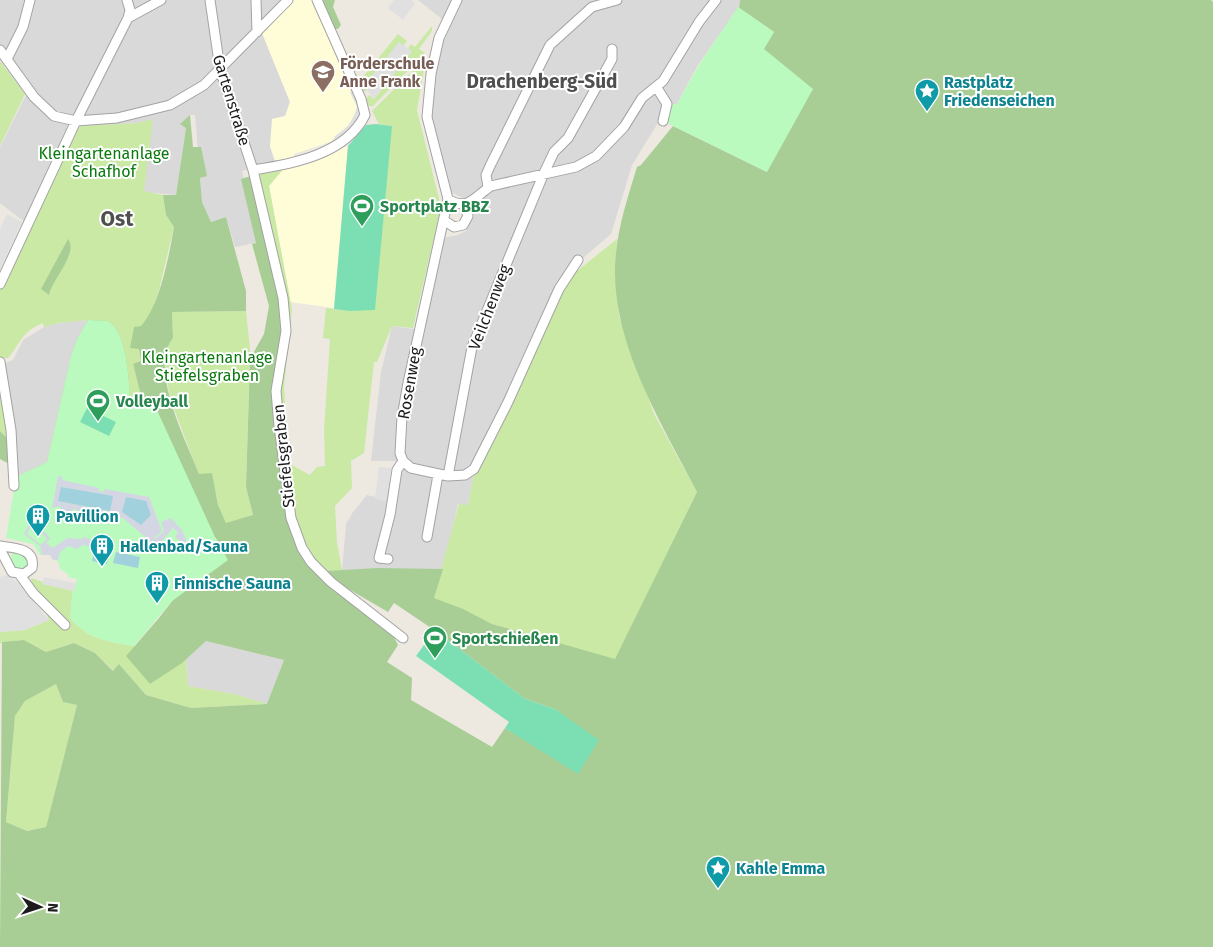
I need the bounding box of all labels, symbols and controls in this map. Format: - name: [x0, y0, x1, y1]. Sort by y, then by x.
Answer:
- street label: Gartenstraße: [209, 52, 254, 148]
- place label: Förderschule Anne Frank: [339, 54, 435, 91]
- school or university icon: Förderschule Anne Frank: [310, 59, 336, 93]
- district label: Drachenberg-Süd: [467, 70, 617, 93]
- place label: Rastplatz Friedenseichen: [944, 73, 1055, 110]
- place icon: Rastplatz Friedenseichen: [914, 78, 940, 112]
- park label: Kleingartenanlage Schafhof: [38, 144, 170, 181]
- sports icon: Sportplatz BBZ: [349, 193, 375, 227]
- place label: Sportplatz BBZ: [380, 197, 489, 216]
- district label: Ost: [101, 206, 134, 232]
- street label: Veilchenweg: [464, 261, 515, 353]
- street label: Rosenweg: [394, 345, 425, 421]
- park label: Kleingartenanlage Stiefelsgraben: [141, 348, 273, 385]
- sports icon: Volleyball: [85, 388, 111, 422]
- place label: Volleyball: [115, 392, 188, 411]
- street label: Stiefelsgraben: [269, 403, 298, 509]
- building icon: Pavillion: [25, 503, 51, 537]
- place label: Pavillion: [56, 507, 119, 526]
- building icon: Hallenbad/Sauna: [89, 533, 115, 567]
- place label: Hallenbad/Sauna: [120, 537, 248, 556]
- building icon: Finnische Sauna: [144, 570, 170, 604]
- place label: Finnische Sauna: [174, 574, 291, 593]
- sports icon: Sportschießen: [422, 625, 448, 659]
- place label: Sportschießen: [452, 629, 558, 648]
- place icon: Kahle Emma: [705, 855, 731, 889]
- place label: Kahle Emma: [736, 859, 826, 878]
- north arrow: [15, 882, 65, 932]
- text: N: [44, 903, 61, 913]

